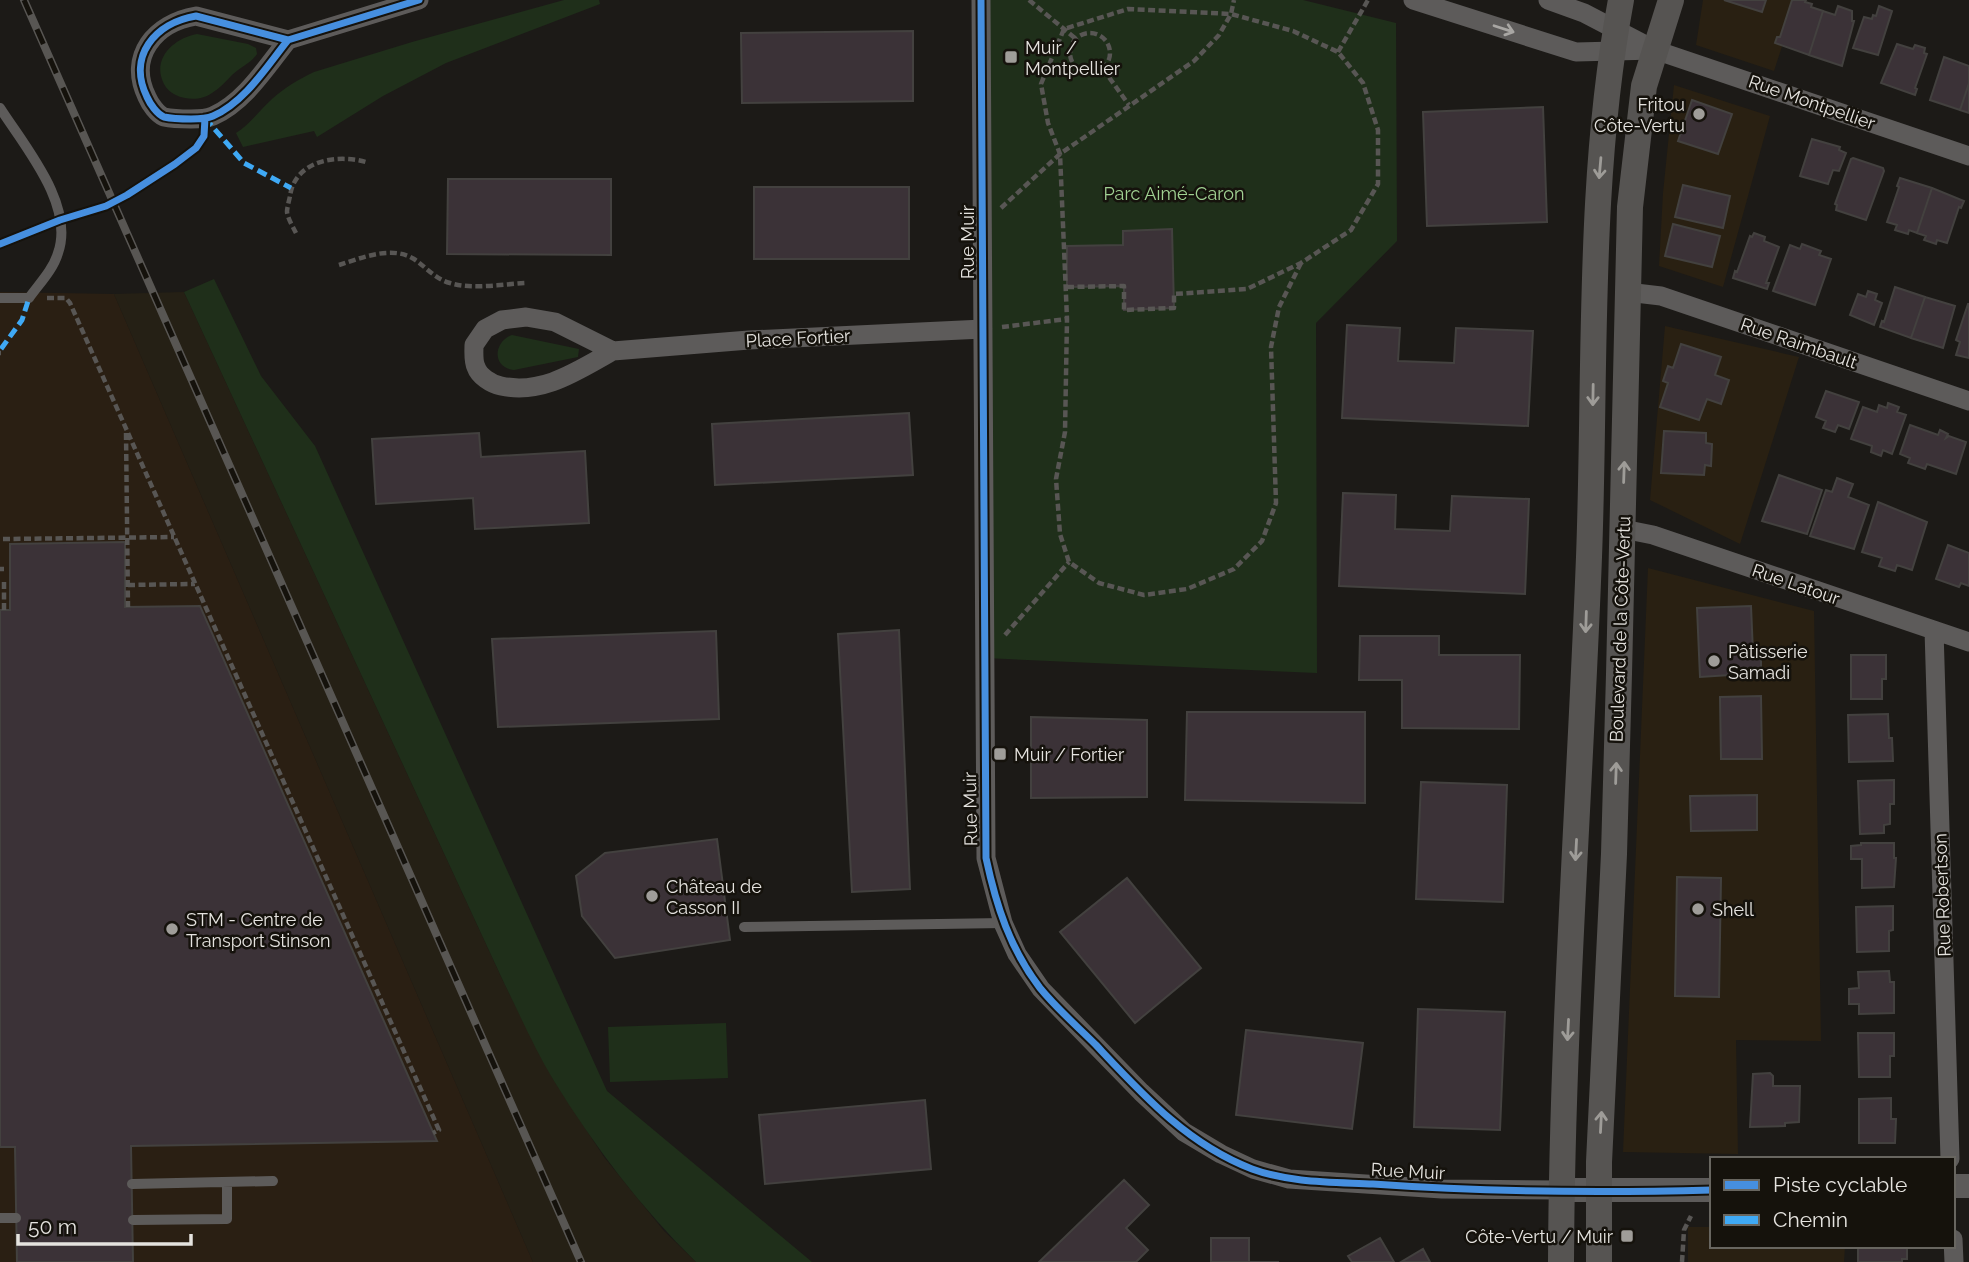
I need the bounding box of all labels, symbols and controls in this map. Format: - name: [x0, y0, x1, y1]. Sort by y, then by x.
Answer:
- one-way arrow: [1493, 24, 1515, 36]
- place label: Muir / Montpellier: [1025, 37, 1121, 79]
- marker: Muir / Montpellier: [1003, 49, 1019, 65]
- street label: Rue Montpellier: [1746, 71, 1879, 134]
- place label: Fritou Côte-Vertu: [1594, 94, 1685, 136]
- marker: Fritou Côte-Vertu: [1691, 106, 1707, 122]
- one-way arrow: [1593, 156, 1606, 178]
- park label: Parc Aimé-Caron: [1103, 183, 1245, 204]
- street label: Rue Muir: [957, 204, 978, 279]
- street label: Rue Raimbault: [1738, 313, 1860, 373]
- street label: Place Fortier: [745, 325, 852, 351]
- one-way arrow: [1586, 383, 1600, 406]
- one-way arrow: [1618, 461, 1631, 484]
- street label: Boulevard de la Côte-Vertu: [1606, 516, 1634, 742]
- street label: Rue Latour: [1749, 559, 1843, 609]
- one-way arrow: [1580, 611, 1593, 634]
- place label: Pâtisserie Samadi: [1728, 641, 1808, 683]
- marker: Pâtisserie Samadi: [1706, 653, 1722, 669]
- place label: Muir / Fortier: [1014, 744, 1125, 765]
- marker: Muir / Fortier: [992, 746, 1008, 762]
- one-way arrow: [1609, 762, 1623, 785]
- street label: Rue Muir: [959, 771, 981, 846]
- street label: Rue Robertson: [1929, 833, 1955, 957]
- one-way arrow: [1569, 838, 1582, 860]
- place label: Château de Casson II: [666, 876, 762, 918]
- marker: Château de Casson II: [644, 888, 660, 904]
- place label: Shell: [1712, 899, 1754, 920]
- marker: Shell: [1690, 901, 1706, 917]
- place label: STM - Centre de Transport Stinson: [186, 909, 331, 951]
- marker: STM - Centre de Transport Stinson: [164, 921, 180, 937]
- one-way arrow: [1561, 1018, 1574, 1041]
- one-way arrow: [1594, 1111, 1607, 1134]
- legend: [1710, 1157, 1955, 1248]
- street label: Rue Muir: [1370, 1159, 1446, 1183]
- text: Piste cyclable: [1773, 1172, 1907, 1197]
- scale bar: [18, 1202, 191, 1246]
- text: Chemin: [1773, 1207, 1848, 1232]
- text: 50 m: [28, 1214, 77, 1239]
- place label: Côte-Vertu / Muir: [1465, 1226, 1614, 1247]
- marker: Côte-Vertu / Muir: [1619, 1228, 1635, 1244]

